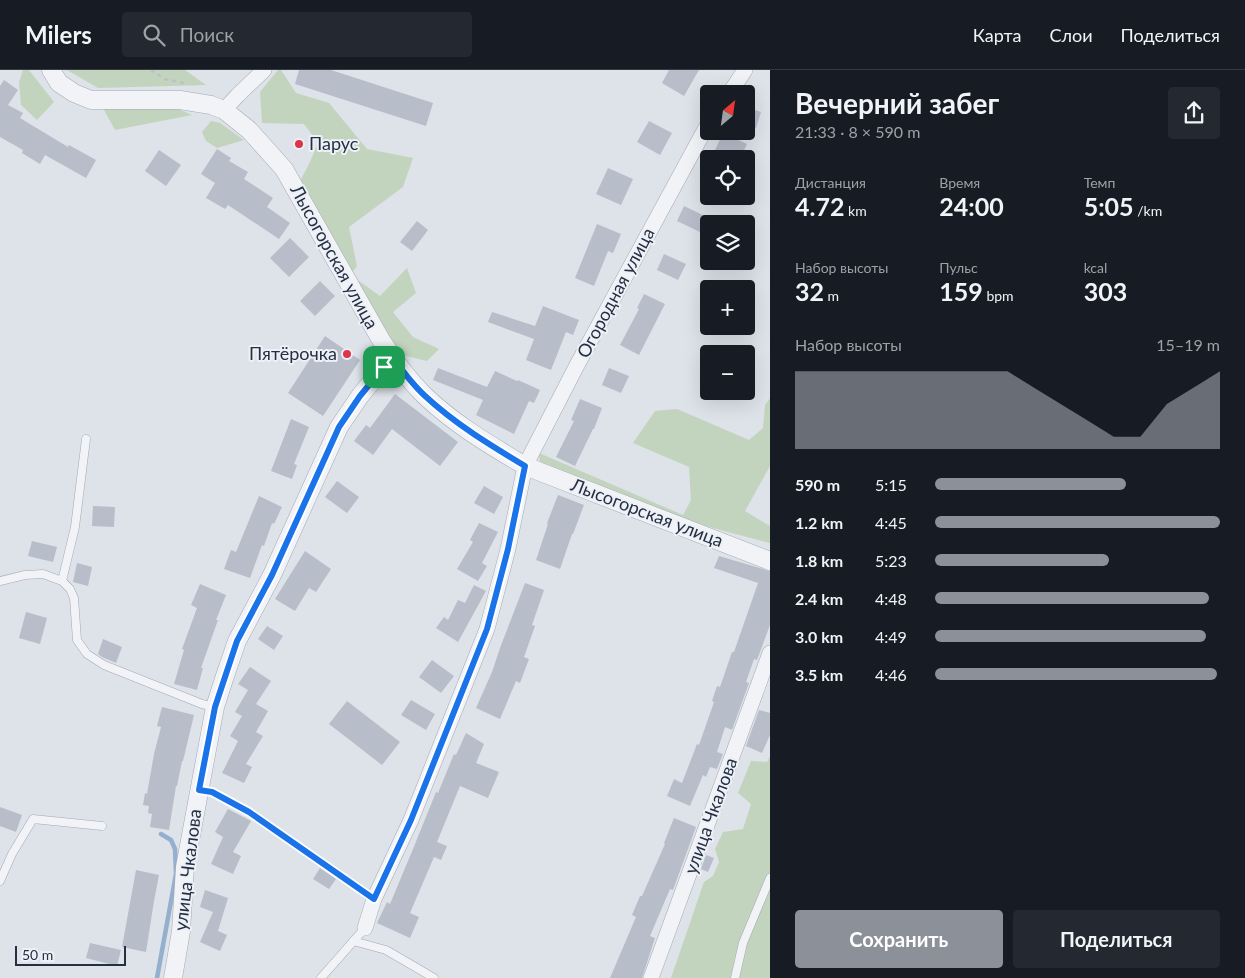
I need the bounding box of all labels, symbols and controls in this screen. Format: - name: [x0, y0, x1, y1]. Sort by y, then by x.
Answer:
- search box: [122, 12, 472, 57]
- text: Milers: [25, 20, 92, 49]
- icon: search: [140, 21, 168, 49]
- text: Поиск: [180, 23, 234, 46]
- text: Карта: [973, 24, 1021, 46]
- text: Слои: [1049, 24, 1093, 46]
- text: Поделиться: [1121, 24, 1220, 46]
- north arrow: [700, 85, 755, 140]
- map controls: [700, 85, 755, 400]
- text: Вечерний забег: [795, 86, 999, 120]
- button: share: [1168, 87, 1220, 139]
- text: 21:33 · 8 × 590 m: [795, 122, 920, 141]
- place label: Парус: [309, 132, 359, 154]
- marker: Парус: [293, 138, 305, 150]
- button: locate: [700, 150, 755, 205]
- text: Дистанция: [795, 174, 866, 191]
- text: Время: [939, 174, 980, 191]
- text: Темп: [1084, 174, 1115, 191]
- street label: Лысогорская улица: [286, 180, 384, 332]
- text: 4.72: [795, 191, 844, 221]
- text: 24:00: [939, 191, 1004, 221]
- text: 5:05: [1084, 191, 1134, 221]
- text: km: [844, 202, 867, 219]
- text: /km: [1134, 202, 1162, 219]
- button: layers: [700, 215, 755, 270]
- street label: Огородная улица: [572, 224, 659, 361]
- text: Набор высоты: [795, 259, 888, 276]
- text: Пульс: [939, 259, 978, 276]
- text: kcal: [1084, 259, 1107, 276]
- text: 32: [795, 276, 824, 306]
- text: 159: [939, 276, 983, 306]
- text: 303: [1084, 276, 1127, 306]
- button: +: [700, 280, 755, 335]
- text: m: [824, 287, 839, 304]
- text: bpm: [983, 287, 1014, 304]
- text: Набор высоты: [795, 335, 902, 354]
- text: 15–19 m: [1156, 335, 1220, 354]
- place label: Пятёрочка: [249, 342, 337, 364]
- button: −: [700, 345, 755, 400]
- pin: [363, 346, 405, 388]
- marker: Пятёрочка: [341, 348, 353, 360]
- icon: arrive: [370, 353, 398, 381]
- street label: Лысогорская улица: [567, 473, 727, 551]
- text: 590 m: [795, 475, 840, 494]
- text: 5:15: [875, 475, 907, 494]
- text: 1.2 km: [795, 513, 843, 532]
- text: 4:45: [875, 513, 907, 532]
- text: 1.8 km: [795, 551, 843, 570]
- text: 5:23: [875, 551, 907, 570]
- text: 2.4 km: [795, 589, 843, 608]
- text: 4:48: [875, 589, 907, 608]
- text: 3.0 km: [795, 627, 843, 646]
- text: 4:49: [875, 627, 907, 646]
- text: 3.5 km: [795, 665, 843, 684]
- text: 4:46: [875, 665, 907, 684]
- street label: улица Чкалова: [679, 754, 741, 877]
- street label: улица Чкалова: [169, 808, 205, 932]
- button: Сохранить: [795, 910, 1003, 968]
- button: Поделиться: [1013, 910, 1220, 968]
- scale bar: [15, 943, 126, 966]
- text: 50 m: [22, 946, 53, 963]

